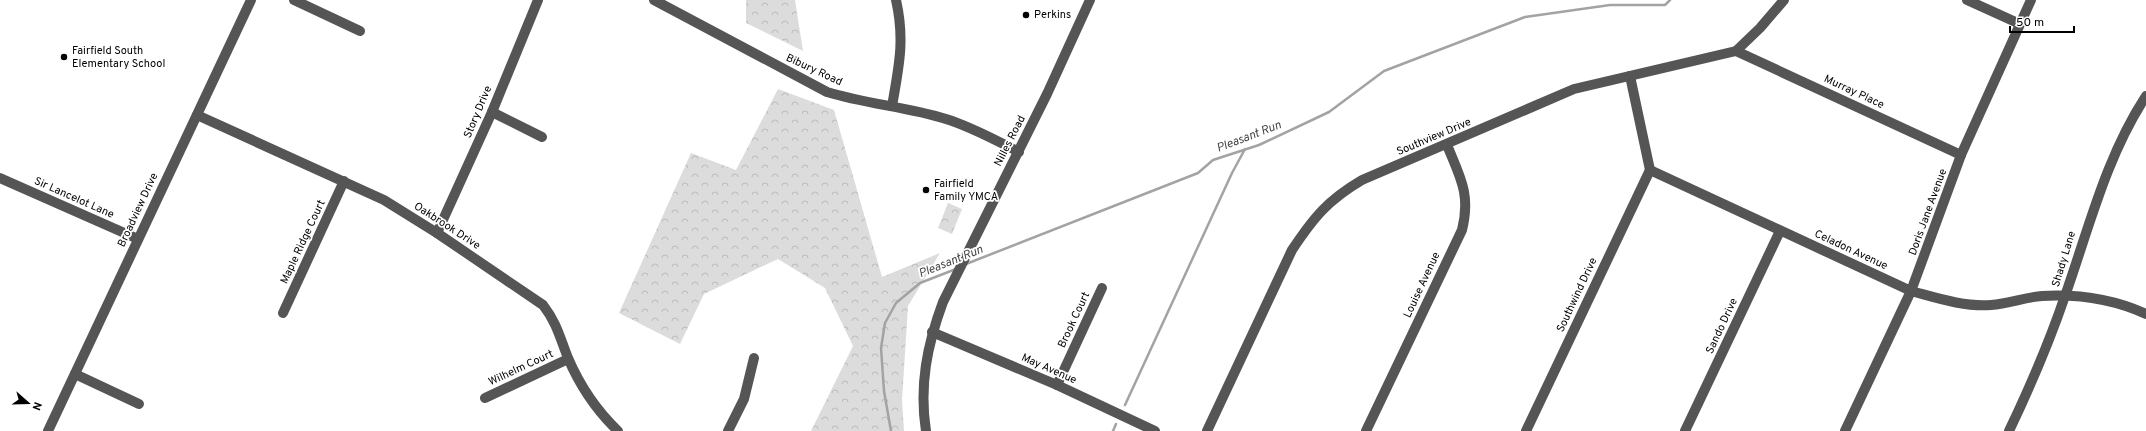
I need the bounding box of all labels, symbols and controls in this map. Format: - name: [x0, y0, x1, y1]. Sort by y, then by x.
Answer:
- place label: Perkins: [1034, 8, 1071, 22]
- scale bar: [2010, 8, 2074, 34]
- marker: Perkins: [1021, 10, 1031, 20]
- text: 50 m: [2016, 15, 2044, 31]
- place label: Fairfield South Elementary School: [72, 44, 165, 71]
- street label: Bibury Road: [784, 51, 844, 89]
- marker: Fairfield South Elementary School: [59, 52, 69, 62]
- street label: Murray Place: [1822, 72, 1886, 112]
- street label: Story Drive: [461, 84, 495, 140]
- street label: Nilles Road: [991, 113, 1029, 169]
- street label: Southview Drive: [1395, 115, 1473, 159]
- water label: Pleasant Run: [1214, 117, 1284, 157]
- street label: Doris Jane Avenue: [1906, 167, 1950, 257]
- street label: Broadview Drive: [115, 171, 161, 249]
- street label: Sir Lancelot Lane: [32, 174, 116, 222]
- place label: Fairfield Family YMCA: [934, 177, 998, 204]
- marker: Fairfield Family YMCA: [921, 185, 931, 195]
- street label: Maple Ridge Court: [277, 198, 329, 286]
- street label: Oakbrook Drive: [411, 199, 483, 253]
- street label: Celadon Avenue: [1812, 227, 1890, 273]
- street label: Shady Lane: [2049, 229, 2079, 289]
- water label: Pleasant Run: [916, 242, 986, 282]
- street label: Louise Avenue: [1401, 250, 1443, 320]
- street label: Southwind Drive: [1554, 255, 1600, 334]
- street label: Brook Court: [1055, 290, 1093, 350]
- street label: Sando Drive: [1703, 296, 1741, 356]
- street label: Wilhelm Court: [486, 347, 556, 389]
- street label: May Avenue: [1019, 351, 1079, 387]
- north arrow: [8, 383, 48, 423]
- text: N: [29, 400, 44, 412]

